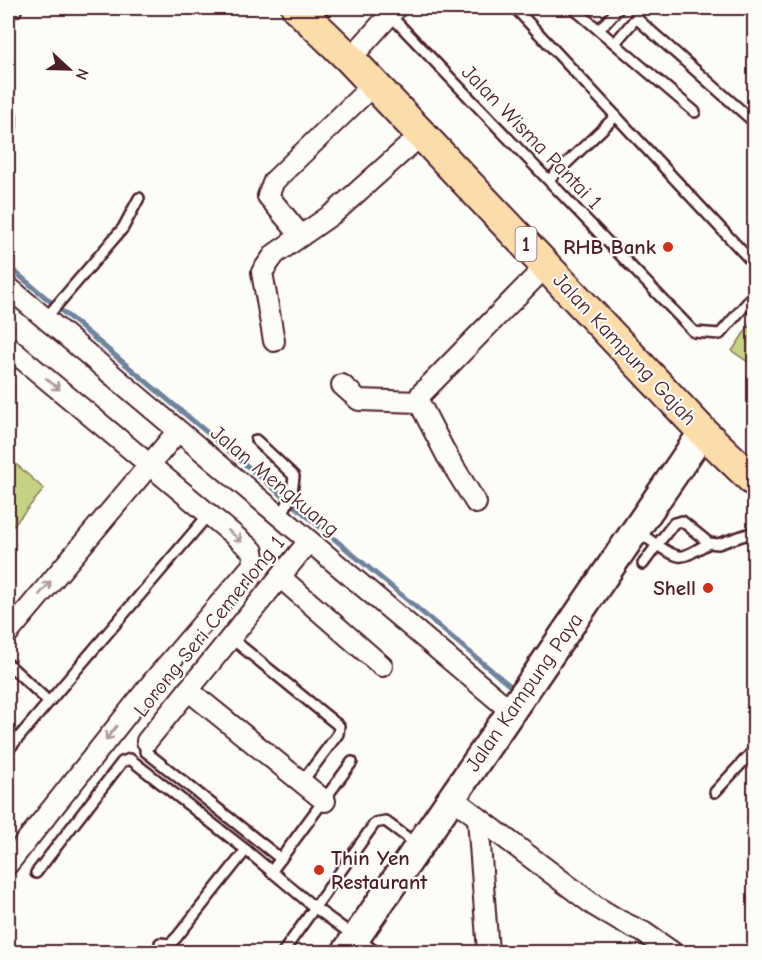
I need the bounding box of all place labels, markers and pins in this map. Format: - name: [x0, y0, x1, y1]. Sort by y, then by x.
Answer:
- place label: RHB Bank: [563, 235, 657, 259]
- marker: RHB Bank: [661, 240, 675, 254]
- place label: Shell: [653, 576, 696, 600]
- marker: Shell: [701, 581, 715, 595]
- place label: Thin Yen Restaurant: [331, 846, 428, 894]
- marker: Thin Yen Restaurant: [312, 863, 326, 877]

